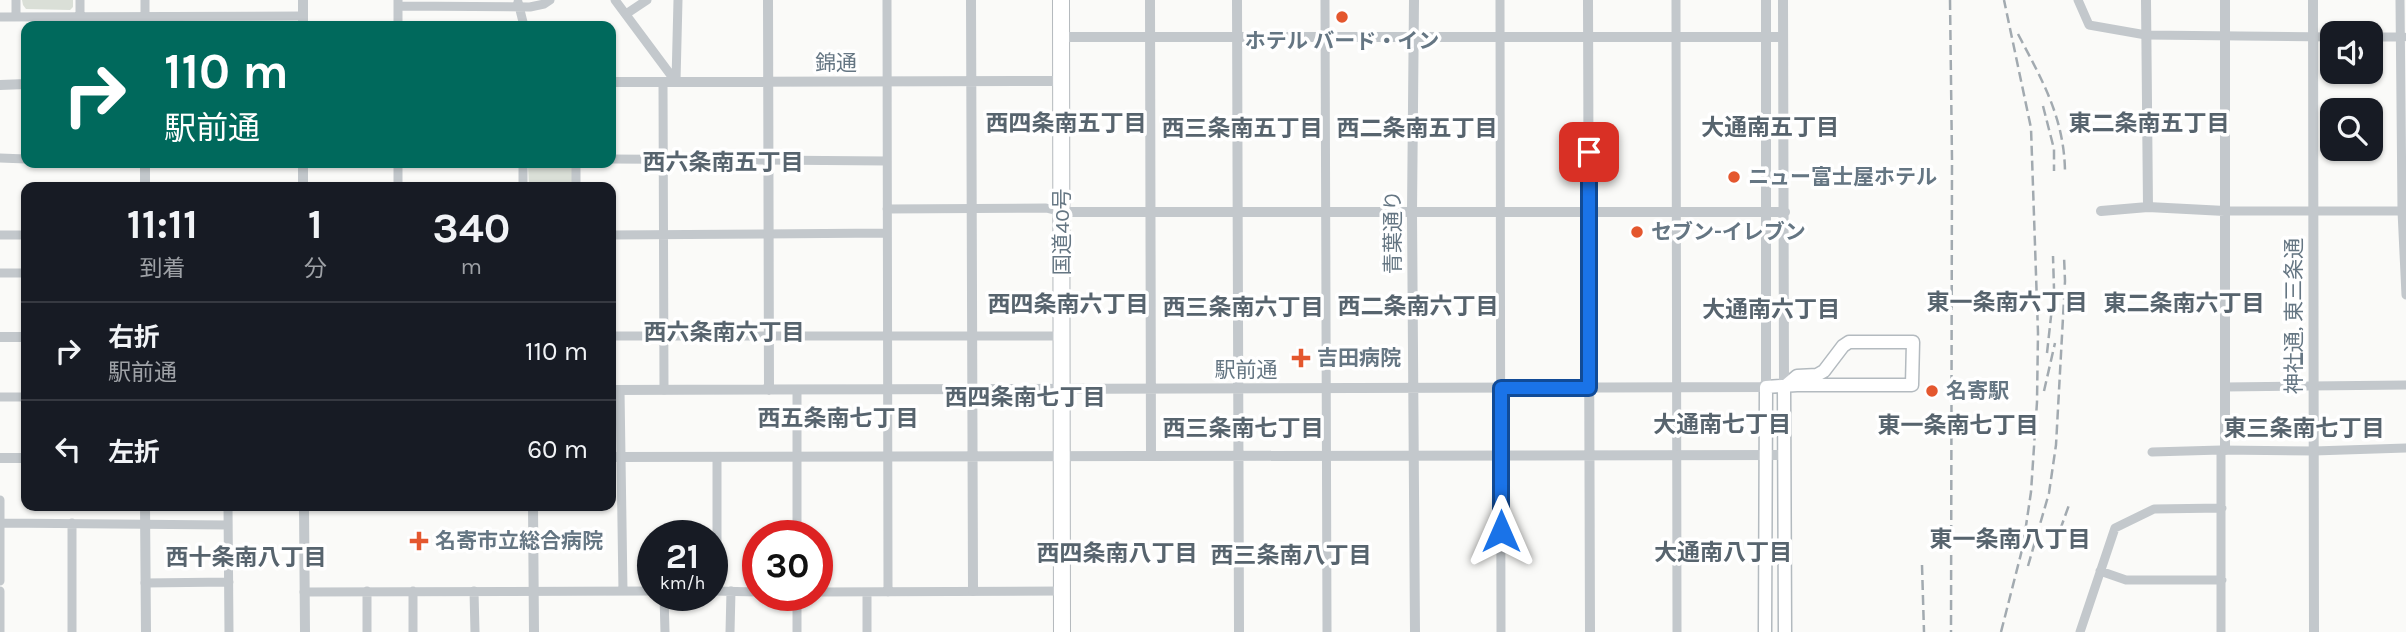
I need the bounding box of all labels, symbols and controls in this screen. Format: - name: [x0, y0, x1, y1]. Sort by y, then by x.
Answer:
- marker: ホテル バード・イン: [1334, 9, 1350, 25]
- map controls: [2320, 21, 2383, 161]
- button: sound: [2320, 21, 2383, 84]
- place label: ホテル バード・イン: [1245, 29, 1439, 53]
- text: 110 m: [164, 43, 289, 100]
- icon: right: [49, 49, 140, 140]
- street label: 錦通: [815, 51, 857, 75]
- button: search: [2320, 98, 2383, 161]
- text: 駅前通: [164, 110, 260, 147]
- district label: 西四条南五丁目: [986, 110, 1147, 137]
- district label: 東二条南五丁目: [2069, 110, 2230, 137]
- district label: 大通南五丁目: [1701, 114, 1839, 141]
- district label: 西三条南五丁目: [1162, 115, 1323, 142]
- district label: 西二条南五丁目: [1337, 115, 1498, 142]
- pin: [1559, 122, 1619, 182]
- icon: arrive: [1570, 133, 1608, 171]
- district label: 西六条南五丁目: [643, 149, 804, 176]
- place label: ニュー富士屋ホテル: [1748, 165, 1937, 189]
- marker: ニュー富士屋ホテル: [1726, 169, 1742, 185]
- street label: 国道40号: [1050, 188, 1074, 276]
- street label: 青葉通り: [1381, 190, 1405, 274]
- text: 11:11: [127, 199, 198, 249]
- text: 1: [308, 199, 323, 249]
- text: 340: [433, 203, 510, 253]
- place label: セブン-イレブン: [1651, 220, 1806, 244]
- marker: セブン-イレブン: [1629, 224, 1645, 240]
- street label: 神社通, 東三条通: [2282, 238, 2306, 394]
- text: m: [461, 253, 482, 280]
- text: 到着: [139, 255, 185, 282]
- text: 分: [304, 255, 327, 282]
- district label: 東一条南六丁目: [1927, 289, 2088, 316]
- district label: 東二条南六丁目: [2104, 290, 2265, 317]
- district label: 西四条南六丁目: [988, 291, 1149, 318]
- district label: 西二条南六丁目: [1338, 293, 1499, 320]
- district label: 西三条南六丁目: [1163, 294, 1324, 321]
- district label: 大通南六丁目: [1702, 296, 1840, 323]
- district label: 西六条南六丁目: [644, 319, 805, 346]
- text: 右折: [108, 322, 160, 353]
- icon: right: [49, 332, 87, 370]
- text: 110 m: [525, 336, 588, 367]
- place label: 吉田病院: [1317, 346, 1401, 370]
- marker: 吉田病院: [1291, 348, 1311, 368]
- street label: 駅前通: [1215, 358, 1278, 382]
- text: 駅前通: [108, 359, 177, 386]
- place label: 名寄駅: [1946, 379, 2009, 403]
- marker: 名寄駅: [1924, 383, 1940, 399]
- district label: 西四条南七丁目: [945, 384, 1106, 411]
- district label: 西五条南七丁目: [758, 405, 919, 432]
- district label: 大通南七丁目: [1653, 411, 1791, 438]
- district label: 東一条南七丁目: [1878, 412, 2039, 439]
- district label: 西三条南七丁目: [1163, 415, 1324, 442]
- district label: 東三条南七丁目: [2224, 415, 2385, 442]
- icon: left: [49, 430, 87, 468]
- text: 60 m: [527, 434, 588, 465]
- text: 左折: [108, 437, 160, 468]
- position arrow: [1464, 494, 1538, 568]
- speed limit sign: 30: [742, 520, 833, 611]
- district label: 東一条南八丁目: [1930, 526, 2091, 553]
- place label: 名寄市立総合病院: [435, 529, 603, 553]
- marker: 名寄市立総合病院: [409, 531, 429, 551]
- text: 21: [666, 536, 699, 577]
- district label: 大通南八丁目: [1654, 539, 1792, 566]
- district label: 西四条南八丁目: [1037, 540, 1198, 567]
- district label: 西三条南八丁目: [1211, 542, 1372, 569]
- district label: 西十条南八丁目: [166, 544, 327, 571]
- text: km/h: [660, 572, 705, 594]

